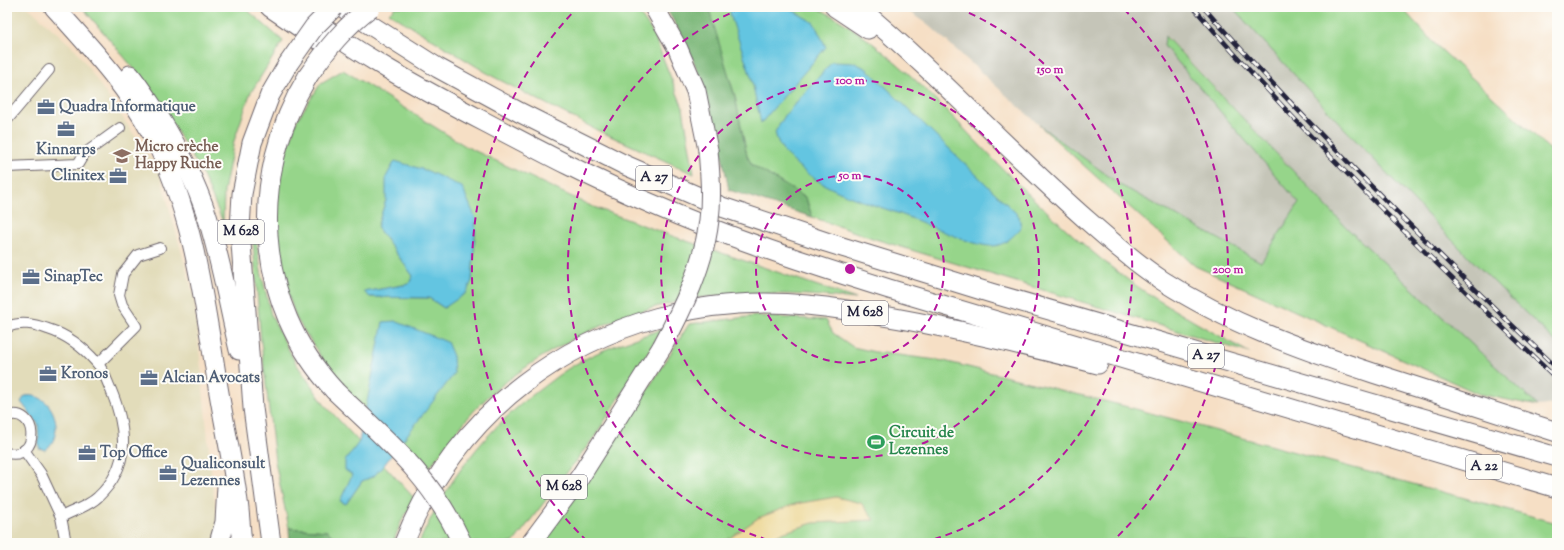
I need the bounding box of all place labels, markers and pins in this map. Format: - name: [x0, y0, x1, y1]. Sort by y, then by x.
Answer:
- office icon: Quadra Informatique: [36, 97, 56, 117]
- place label: Quadra Informatique: [59, 97, 196, 118]
- office icon: Kinnarps: [56, 119, 76, 139]
- place label: Micro crèche Happy Ruche: [135, 137, 222, 175]
- place label: Kinnarps: [36, 140, 96, 161]
- school or university icon: Micro crèche Happy Ruche: [112, 146, 132, 166]
- place label: Clinitex: [51, 166, 106, 187]
- office icon: Clinitex: [108, 166, 128, 186]
- centre of rings: [843, 262, 857, 276]
- office icon: SinapTec: [21, 267, 41, 287]
- place label: SinapTec: [44, 267, 103, 288]
- office icon: Kronos: [38, 364, 58, 384]
- place label: Kronos: [61, 364, 108, 385]
- office icon: Alcian Avocats: [139, 368, 159, 388]
- place label: Alcian Avocats: [162, 368, 260, 389]
- place label: Circuit de Lezennes: [889, 423, 954, 461]
- sports icon: Circuit de Lezennes: [866, 432, 886, 452]
- office icon: Top Office: [77, 443, 97, 463]
- place label: Top Office: [100, 443, 167, 464]
- place label: Qualiconsult Lezennes: [181, 454, 266, 492]
- office icon: Qualiconsult Lezennes: [158, 463, 178, 483]

